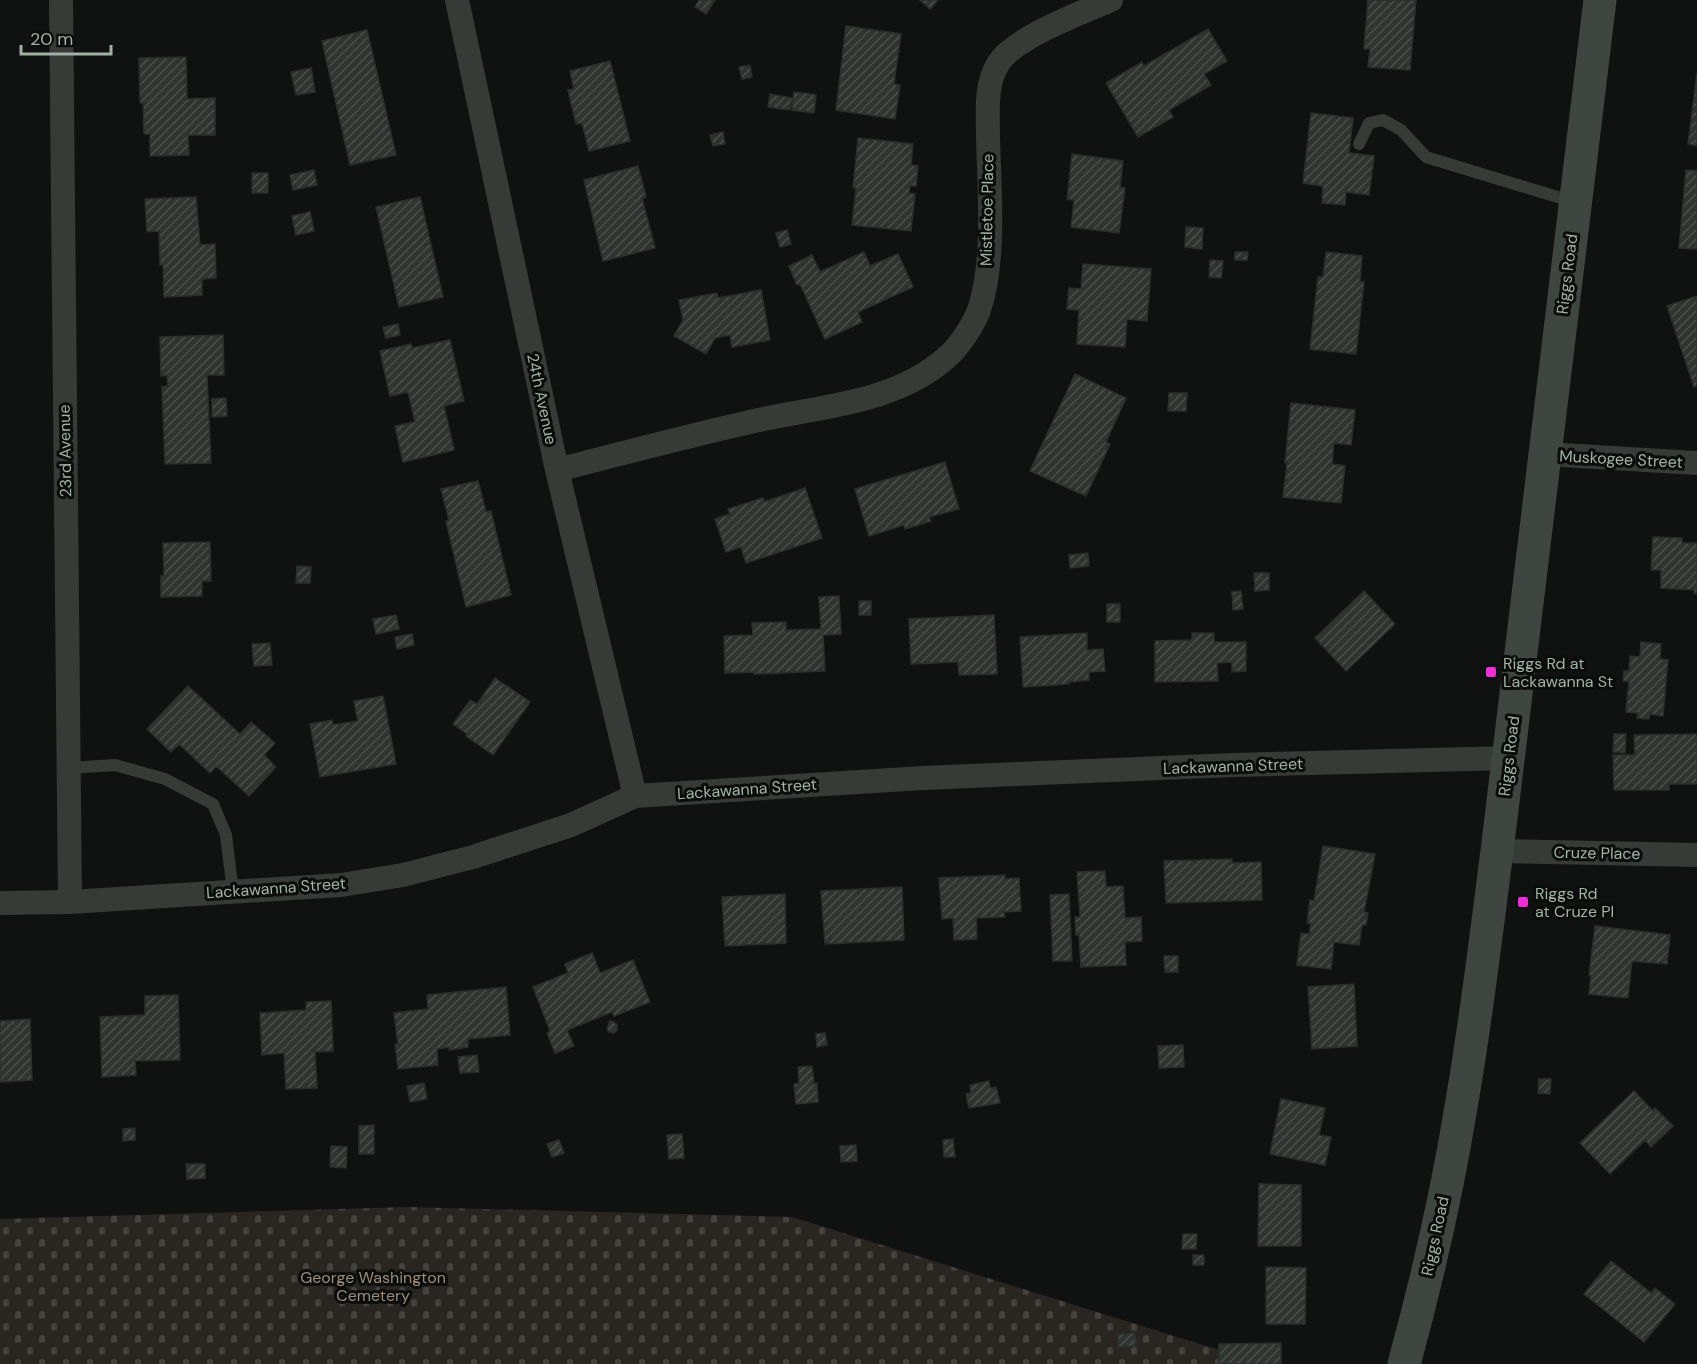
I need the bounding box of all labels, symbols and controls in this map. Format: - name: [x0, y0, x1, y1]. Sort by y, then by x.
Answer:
- scale bar: [21, 18, 111, 56]
- text: 20 m: [30, 27, 73, 51]
- street label: Mistletoe Place: [976, 154, 998, 266]
- street label: Riggs Road: [1552, 233, 1582, 315]
- street label: 24th Avenue: [522, 351, 562, 447]
- street label: 23rd Avenue: [54, 404, 76, 498]
- street label: Muskogee Street: [1559, 445, 1683, 473]
- place label: Riggs Rd at Lackawanna St: [1503, 653, 1613, 692]
- marker: Riggs Rd at Lackawanna St: [1484, 665, 1498, 679]
- street label: Riggs Road: [1494, 715, 1524, 797]
- street label: Lackawanna Street: [1163, 753, 1303, 779]
- street label: Lackawanna Street: [676, 774, 818, 804]
- street label: Cruze Place: [1553, 842, 1641, 864]
- street label: Lackawanna Street: [205, 873, 347, 903]
- place label: Riggs Rd at Cruze Pl: [1535, 883, 1614, 922]
- marker: Riggs Rd at Cruze Pl: [1516, 895, 1530, 909]
- street label: Riggs Road: [1416, 1194, 1454, 1278]
- park label: George Washington Cemetery: [300, 1267, 446, 1306]

